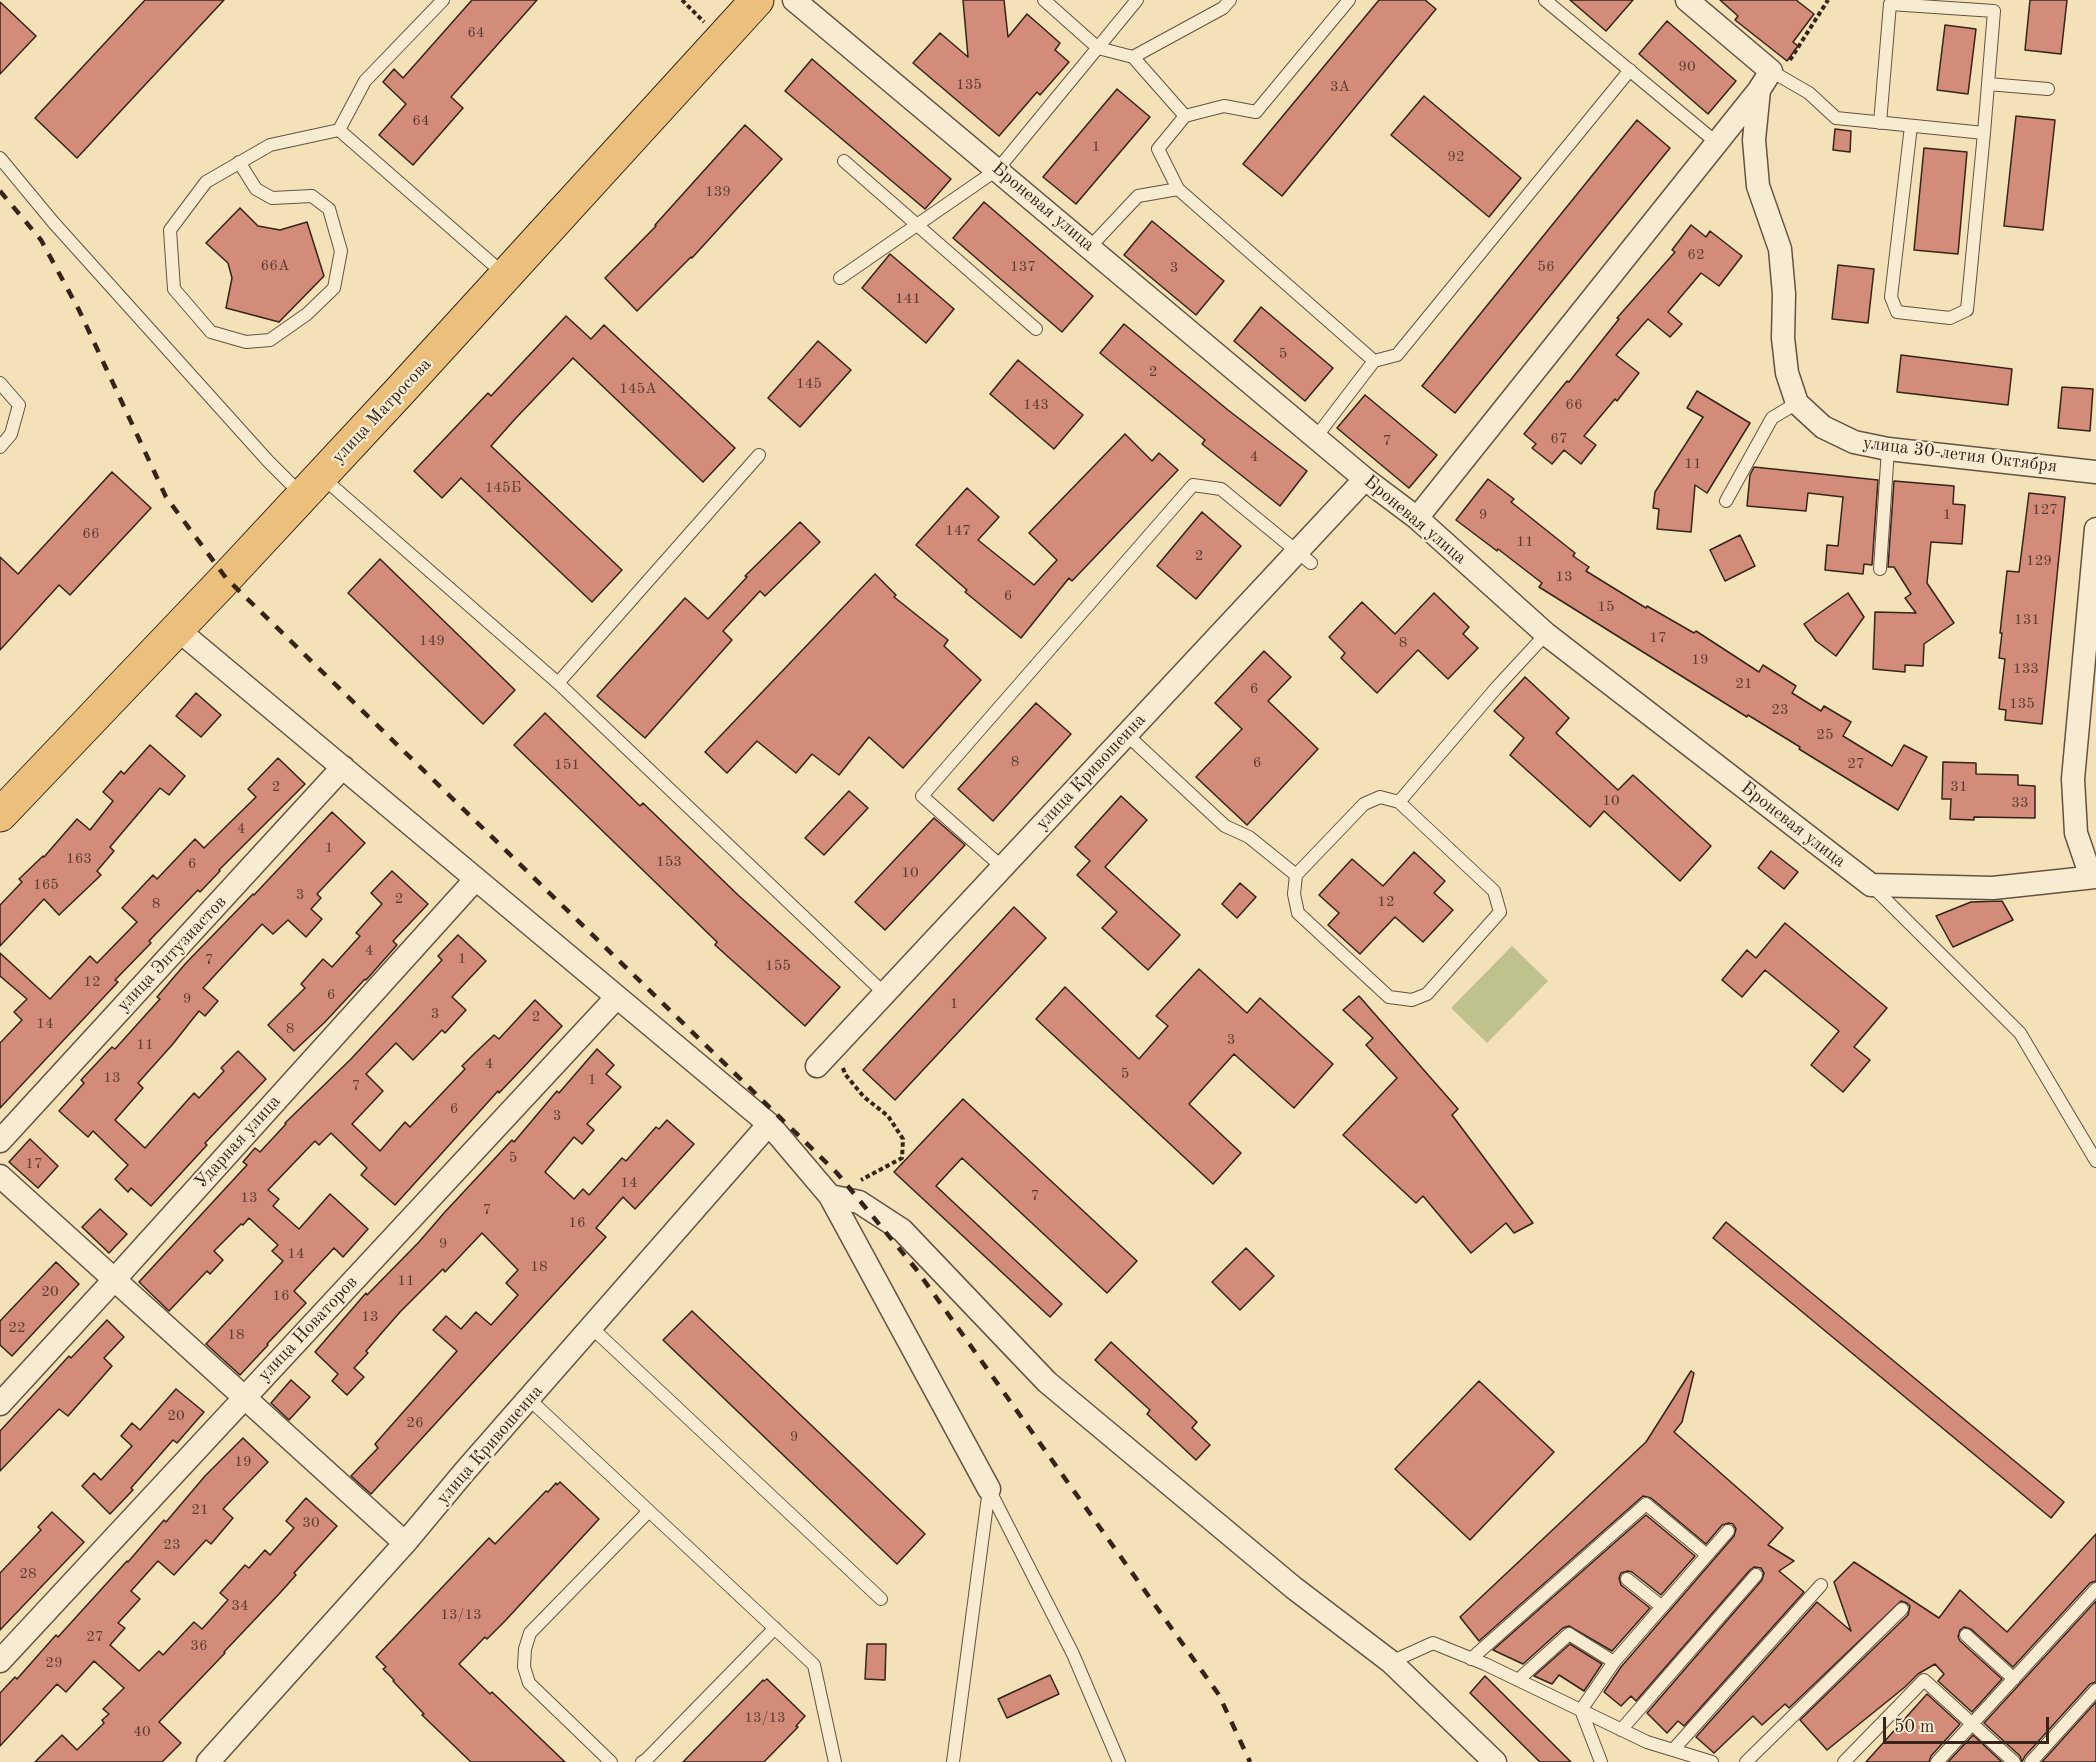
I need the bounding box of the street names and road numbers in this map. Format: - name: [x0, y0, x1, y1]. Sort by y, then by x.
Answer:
- street label: Броневая улица: [987, 158, 1099, 256]
- street label: улица Матросова: [328, 354, 436, 468]
- street label: улица 30-летия Октября: [1862, 432, 2058, 478]
- street label: Броневая улица: [1359, 471, 1471, 569]
- street label: улица Кривошеина: [1032, 709, 1150, 835]
- street label: Броневая улица: [1736, 777, 1850, 873]
- street label: улица Энтузиастов: [113, 891, 231, 1017]
- street label: Ударная улица: [191, 1091, 285, 1193]
- street label: улица Новаторов: [254, 1272, 362, 1386]
- street label: улица Кривошеина: [432, 1381, 548, 1509]

